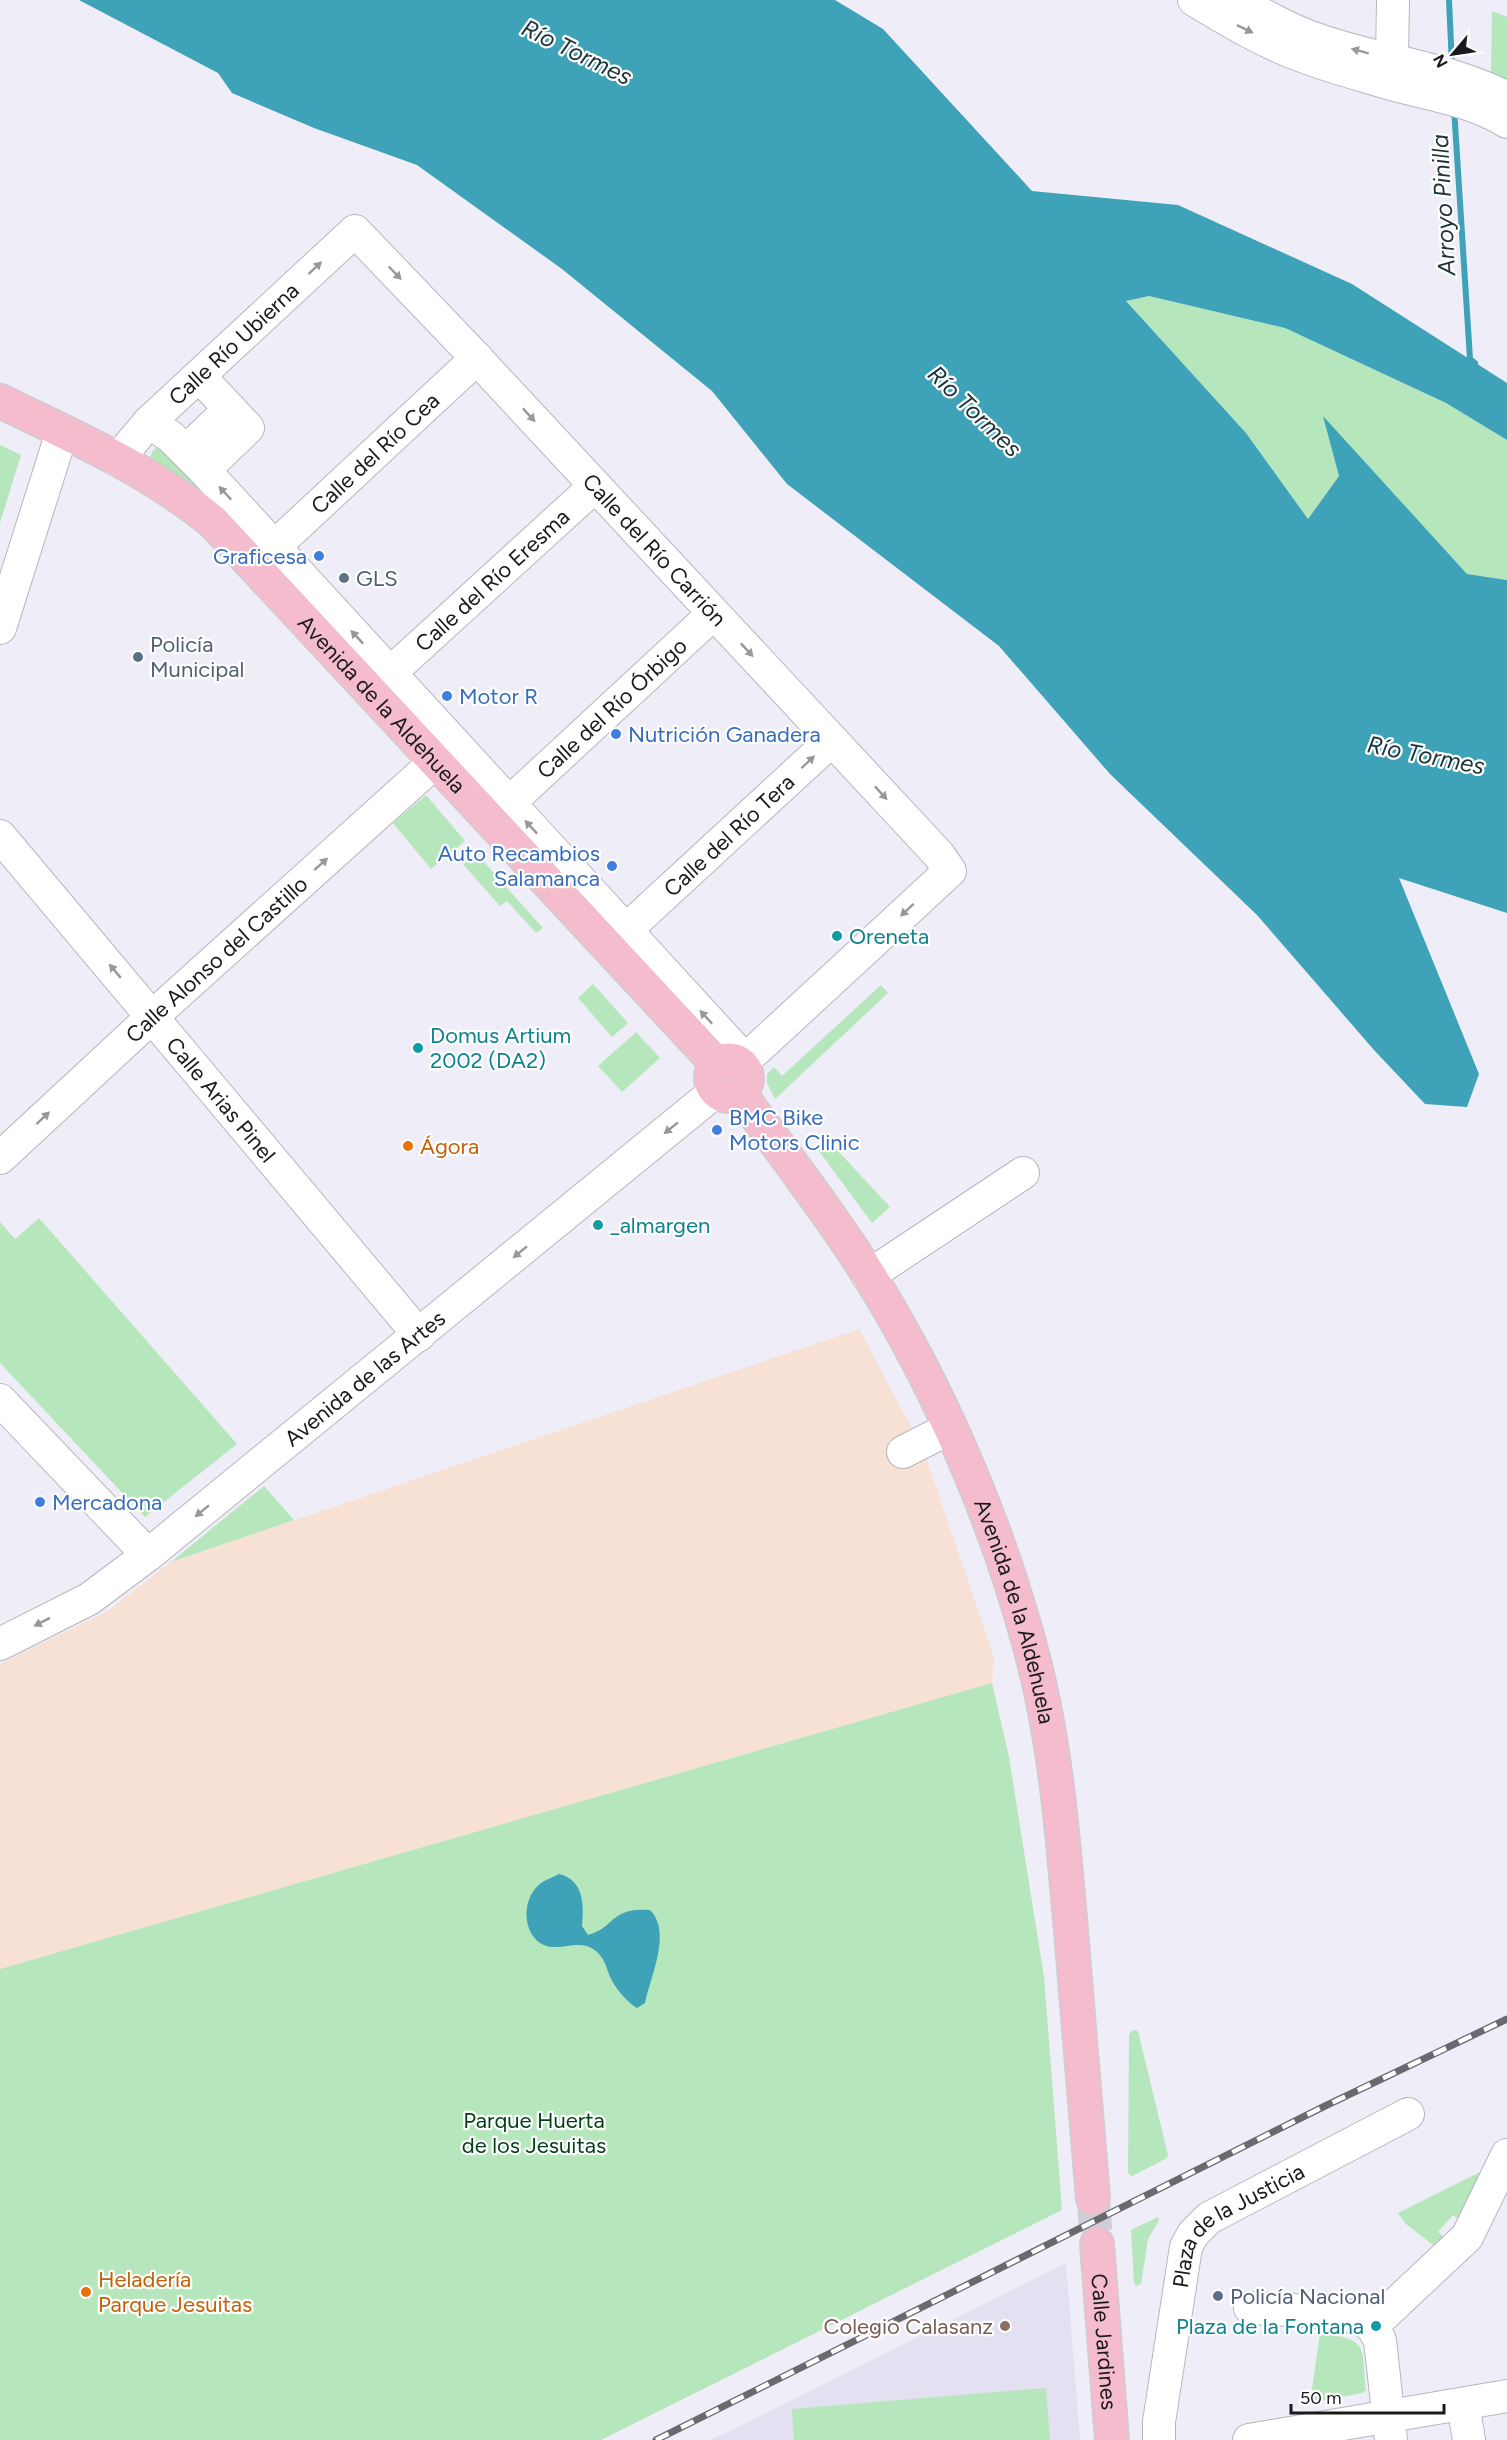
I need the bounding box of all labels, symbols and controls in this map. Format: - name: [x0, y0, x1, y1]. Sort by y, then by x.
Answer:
- water label: Río Tormes: [517, 13, 637, 91]
- one-way arrow: [1237, 24, 1254, 33]
- north arrow: [1423, 24, 1483, 84]
- one-way arrow: [1351, 46, 1369, 55]
- text: N: [1429, 51, 1452, 71]
- water label: Arroyo Pinilla: [1425, 133, 1461, 278]
- one-way arrow: [307, 262, 322, 275]
- one-way arrow: [388, 266, 402, 281]
- street label: Calle Río Ubierna: [163, 277, 304, 411]
- water label: Río Tormes: [922, 359, 1028, 463]
- street label: Calle del Río Cea: [305, 387, 445, 519]
- one-way arrow: [522, 407, 535, 422]
- street label: Calle del Río Carrión: [577, 468, 732, 631]
- one-way arrow: [219, 486, 232, 501]
- street label: Calle del Río Eresma: [409, 503, 575, 657]
- place label: Graficesa: [213, 543, 307, 570]
- marker: Graficesa: [312, 549, 326, 563]
- place label: GLS: [356, 565, 398, 592]
- marker: GLS: [337, 571, 351, 585]
- street label: Avenida de la Aldehuela: [293, 609, 472, 799]
- one-way arrow: [350, 629, 364, 644]
- place label: Policía Municipal: [150, 631, 244, 683]
- street label: Calle del Río Órbigo: [531, 632, 692, 784]
- one-way arrow: [740, 643, 754, 657]
- marker: Policía Municipal: [131, 650, 145, 664]
- place label: Motor R: [459, 683, 538, 710]
- marker: Motor R: [440, 689, 454, 703]
- place label: Nutrición Ganadera: [628, 721, 821, 748]
- marker: Nutrición Ganadera: [609, 727, 623, 741]
- water label: Río Tormes: [1365, 729, 1487, 781]
- one-way arrow: [800, 756, 815, 769]
- street label: Calle del Río Tera: [658, 768, 800, 902]
- one-way arrow: [873, 786, 887, 800]
- one-way arrow: [525, 820, 538, 835]
- place label: Auto Recambios Salamanca: [438, 840, 600, 892]
- one-way arrow: [313, 858, 328, 871]
- marker: Auto Recambios Salamanca: [605, 859, 619, 873]
- street label: Calle Alonso del Castillo: [120, 870, 313, 1048]
- one-way arrow: [900, 903, 915, 916]
- place label: Oreneta: [849, 923, 929, 950]
- marker: Oreneta: [830, 929, 844, 943]
- one-way arrow: [109, 964, 122, 979]
- one-way arrow: [699, 1009, 713, 1024]
- place label: Domus Artium 2002 (DA2): [430, 1022, 571, 1074]
- street label: Calle Arias Pinel: [161, 1031, 282, 1168]
- marker: Domus Artium 2002 (DA2): [411, 1041, 425, 1055]
- place label: BMC Bike Motors Clinic: [729, 1104, 860, 1156]
- one-way arrow: [35, 1111, 50, 1125]
- one-way arrow: [663, 1121, 679, 1134]
- marker: BMC Bike Motors Clinic: [710, 1123, 724, 1137]
- place label: Ágora: [420, 1133, 479, 1160]
- marker: Ágora: [401, 1139, 415, 1153]
- place label: _almargen: [610, 1212, 710, 1239]
- marker: _almargen: [591, 1218, 605, 1232]
- one-way arrow: [512, 1245, 528, 1258]
- street label: Avenida de las Artes: [279, 1304, 451, 1452]
- place label: Mercadona: [52, 1489, 162, 1516]
- marker: Mercadona: [33, 1495, 47, 1509]
- street label: Avenida de la Aldehuela: [969, 1495, 1061, 1726]
- one-way arrow: [194, 1505, 209, 1517]
- one-way arrow: [34, 1618, 51, 1627]
- park label: Parque Huerta de los Jesuitas: [462, 2107, 606, 2159]
- street label: Plaza de la Justicia: [1166, 2157, 1309, 2290]
- place label: Heladería Parque Jesuitas: [98, 2266, 252, 2318]
- street label: Calle Jardines: [1086, 2272, 1123, 2411]
- place label: Policía Nacional: [1230, 2283, 1385, 2310]
- marker: Heladería Parque Jesuitas: [79, 2285, 93, 2299]
- marker: Policía Nacional: [1211, 2289, 1225, 2303]
- place label: Colegio Calasanz: [824, 2313, 993, 2340]
- place label: Plaza de la Fontana: [1176, 2313, 1364, 2340]
- marker: Colegio Calasanz: [998, 2319, 1012, 2333]
- marker: Plaza de la Fontana: [1369, 2319, 1383, 2333]
- scale bar: [1291, 2377, 1444, 2415]
- text: 50 m: [1300, 2387, 1342, 2409]

